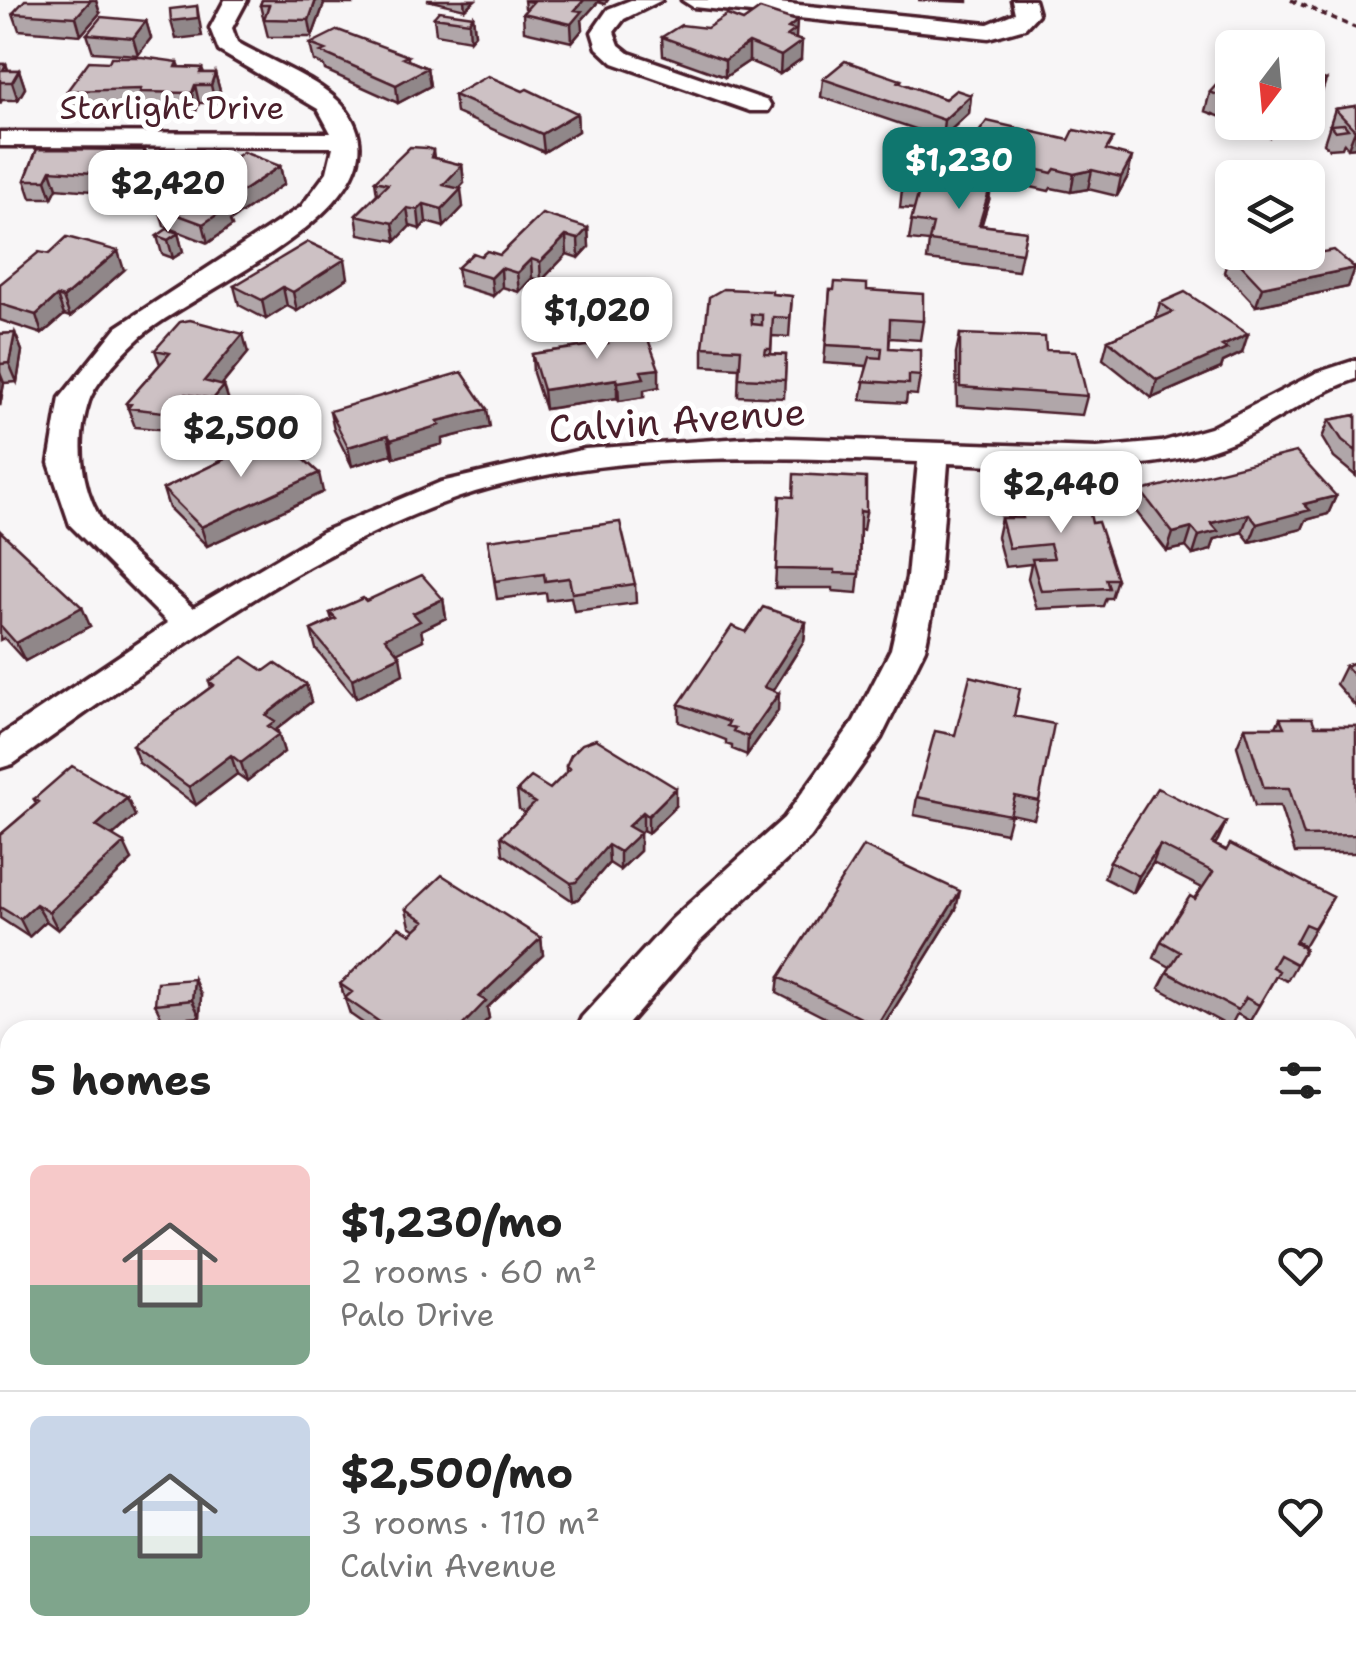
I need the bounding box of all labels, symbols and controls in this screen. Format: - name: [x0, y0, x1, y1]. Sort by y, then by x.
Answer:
- north arrow: [1215, 30, 1325, 140]
- map controls: [1215, 30, 1325, 270]
- street label: Starlight Drive: [60, 86, 284, 129]
- pin: $1,230: [878, 127, 1040, 212]
- text: $1,230: [904, 138, 1014, 181]
- pin: $2,420: [87, 150, 249, 235]
- button: layers: [1215, 160, 1325, 270]
- text: $2,420: [110, 161, 226, 204]
- pin: $1,020: [516, 277, 678, 362]
- text: $1,020: [543, 288, 651, 331]
- street label: Calvin Avenue: [547, 386, 807, 454]
- pin: $2,500: [160, 395, 322, 480]
- text: $2,500: [183, 406, 299, 449]
- pin: $2,440: [980, 451, 1142, 536]
- text: $2,440: [1002, 462, 1120, 505]
- text: 5 homes: [30, 1052, 211, 1108]
- icon: filters: [1273, 1053, 1328, 1108]
- text: $1,230/mo: [340, 1194, 563, 1250]
- icon: home: [110, 1205, 230, 1325]
- icon: heart: [1273, 1238, 1328, 1293]
- text: 2 rooms · 60 m²: [340, 1250, 597, 1293]
- text: Palo Drive: [340, 1293, 495, 1336]
- text: $2,500/mo: [340, 1445, 573, 1501]
- icon: home: [110, 1456, 230, 1576]
- icon: heart: [1273, 1489, 1328, 1544]
- text: 3 rooms · 110 m²: [340, 1501, 600, 1544]
- text: Calvin Avenue: [340, 1544, 557, 1587]

